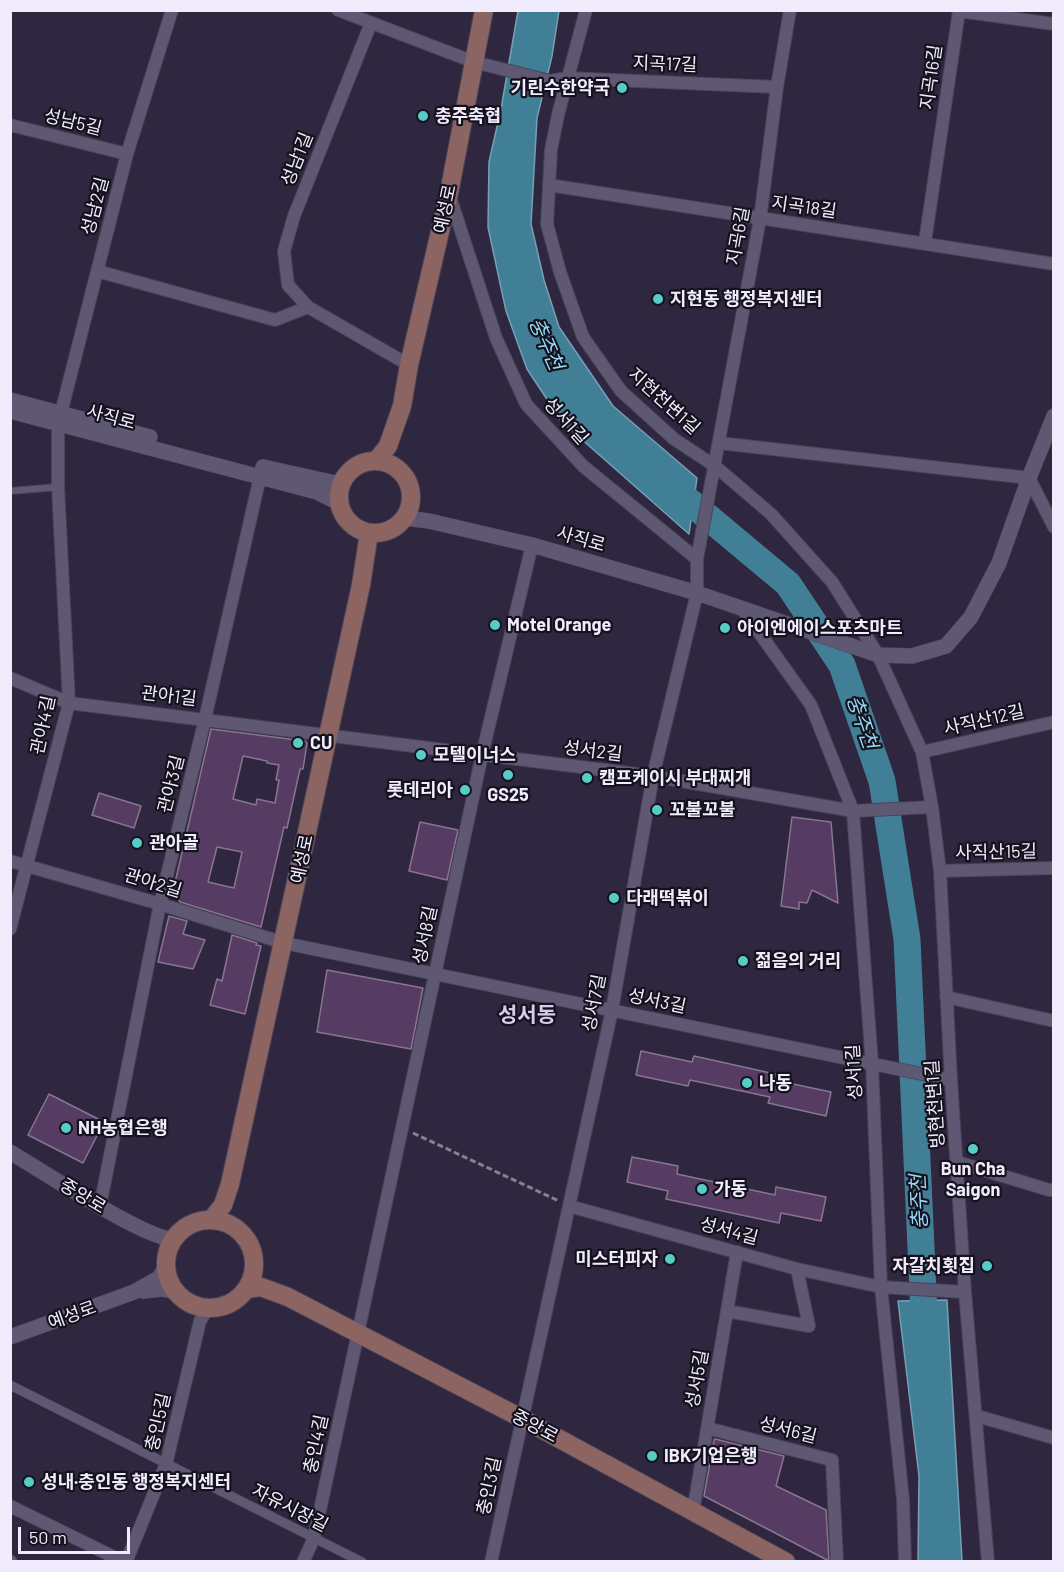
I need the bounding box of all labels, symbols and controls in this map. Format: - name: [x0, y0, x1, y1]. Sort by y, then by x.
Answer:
- street label: 지곡16길: [916, 43, 946, 111]
- street label: 지곡17길: [632, 52, 698, 76]
- place label: 기린수한약국: [511, 77, 610, 99]
- marker: 기린수한약국: [615, 81, 629, 95]
- street label: 성남5길: [42, 104, 104, 140]
- place label: 충주축협: [435, 105, 501, 127]
- marker: 충주축협: [416, 109, 430, 123]
- street label: 성남1길: [277, 129, 317, 189]
- street label: 성남2길: [77, 175, 113, 237]
- street label: 예성로: [429, 182, 461, 236]
- street label: 지곡18길: [770, 192, 838, 222]
- street label: 지곡6길: [722, 205, 754, 267]
- place label: 지현동 행정복지센터: [670, 288, 823, 310]
- marker: 지현동 행정복지센터: [651, 292, 665, 306]
- water label: 충주천: [524, 314, 568, 374]
- street label: 지현천변1길: [624, 363, 704, 439]
- street label: 성서1길: [539, 393, 593, 449]
- street label: 사직로: [84, 400, 138, 434]
- street label: 사직로: [554, 522, 608, 556]
- place label: Motel Orange: [507, 614, 611, 636]
- place label: 아이엔에이스포츠마트: [737, 617, 903, 639]
- marker: Motel Orange: [488, 618, 502, 632]
- marker: 아이엔에이스포츠마트: [718, 621, 732, 635]
- street label: 관아1길: [140, 682, 198, 710]
- water label: 충주천: [842, 692, 882, 752]
- street label: 관아4길: [26, 694, 60, 756]
- street label: 사직산12길: [942, 700, 1026, 740]
- place label: CU: [310, 732, 332, 754]
- marker: CU: [291, 736, 305, 750]
- street label: 성서2길: [562, 737, 624, 765]
- place label: 모텔이너스: [433, 744, 516, 766]
- marker: 모텔이너스: [414, 748, 428, 762]
- street label: 관아3길: [153, 753, 189, 815]
- place label: 캠프케이시 부대찌개: [599, 767, 752, 789]
- marker: GS25: [501, 768, 515, 782]
- marker: 캠프케이시 부대찌개: [580, 771, 594, 785]
- place label: 롯데리아: [387, 779, 453, 801]
- marker: 롯데리아: [458, 783, 472, 797]
- place label: GS25: [487, 784, 529, 806]
- place label: 꼬불꼬불: [669, 799, 735, 821]
- marker: 꼬불꼬불: [650, 803, 664, 817]
- place label: 관아골: [149, 832, 199, 854]
- street label: 예성로: [286, 832, 318, 886]
- marker: 관아골: [130, 836, 144, 850]
- street label: 사직산15길: [955, 840, 1037, 864]
- street label: 관아2길: [121, 864, 185, 902]
- place label: 다래떡볶이: [626, 887, 709, 909]
- marker: 다래떡볶이: [607, 891, 621, 905]
- street label: 성서8길: [408, 904, 442, 966]
- place label: 젊음의 거리: [755, 950, 841, 972]
- marker: 젊음의 거리: [736, 954, 750, 968]
- street label: 성서7길: [578, 972, 610, 1034]
- street label: 성서3길: [626, 984, 688, 1018]
- district label: 성서동: [498, 1002, 556, 1028]
- street label: 성서1길: [842, 1043, 866, 1101]
- street label: 빙현천변1길: [921, 1059, 949, 1149]
- place label: 나동: [759, 1072, 792, 1094]
- marker: 나동: [740, 1076, 754, 1090]
- place label: NH농협은행: [78, 1117, 168, 1139]
- marker: NH농협은행: [59, 1121, 73, 1135]
- marker: Bun Cha Saigon: [966, 1142, 980, 1156]
- place label: Bun Cha Saigon: [941, 1158, 1005, 1200]
- street label: 중앙로: [56, 1174, 110, 1218]
- water label: 충주천: [906, 1174, 932, 1230]
- place label: 가동: [714, 1178, 747, 1200]
- marker: 가동: [695, 1182, 709, 1196]
- street label: 성서4길: [697, 1213, 761, 1249]
- place label: 미스터피자: [575, 1248, 658, 1270]
- marker: 미스터피자: [663, 1252, 677, 1266]
- place label: 자갈치횟집: [892, 1255, 975, 1277]
- marker: 자갈치횟집: [980, 1259, 994, 1273]
- street label: 예성로: [45, 1296, 99, 1334]
- street label: 성서5길: [681, 1348, 713, 1410]
- street label: 충인5길: [141, 1391, 175, 1453]
- street label: 중앙로: [508, 1405, 562, 1447]
- street label: 성서6길: [757, 1412, 819, 1448]
- street label: 충인4길: [299, 1413, 333, 1475]
- place label: IBK기업은행: [664, 1445, 757, 1467]
- marker: IBK기업은행: [645, 1449, 659, 1463]
- street label: 충인3길: [472, 1455, 506, 1517]
- place label: 성내·충인동 행정복지센터: [41, 1471, 231, 1493]
- marker: 성내·충인동 행정복지센터: [22, 1475, 36, 1489]
- street label: 자유시장길: [248, 1480, 332, 1536]
- scale bar: [21, 1515, 134, 1553]
- text: 50 m: [29, 1526, 67, 1548]

